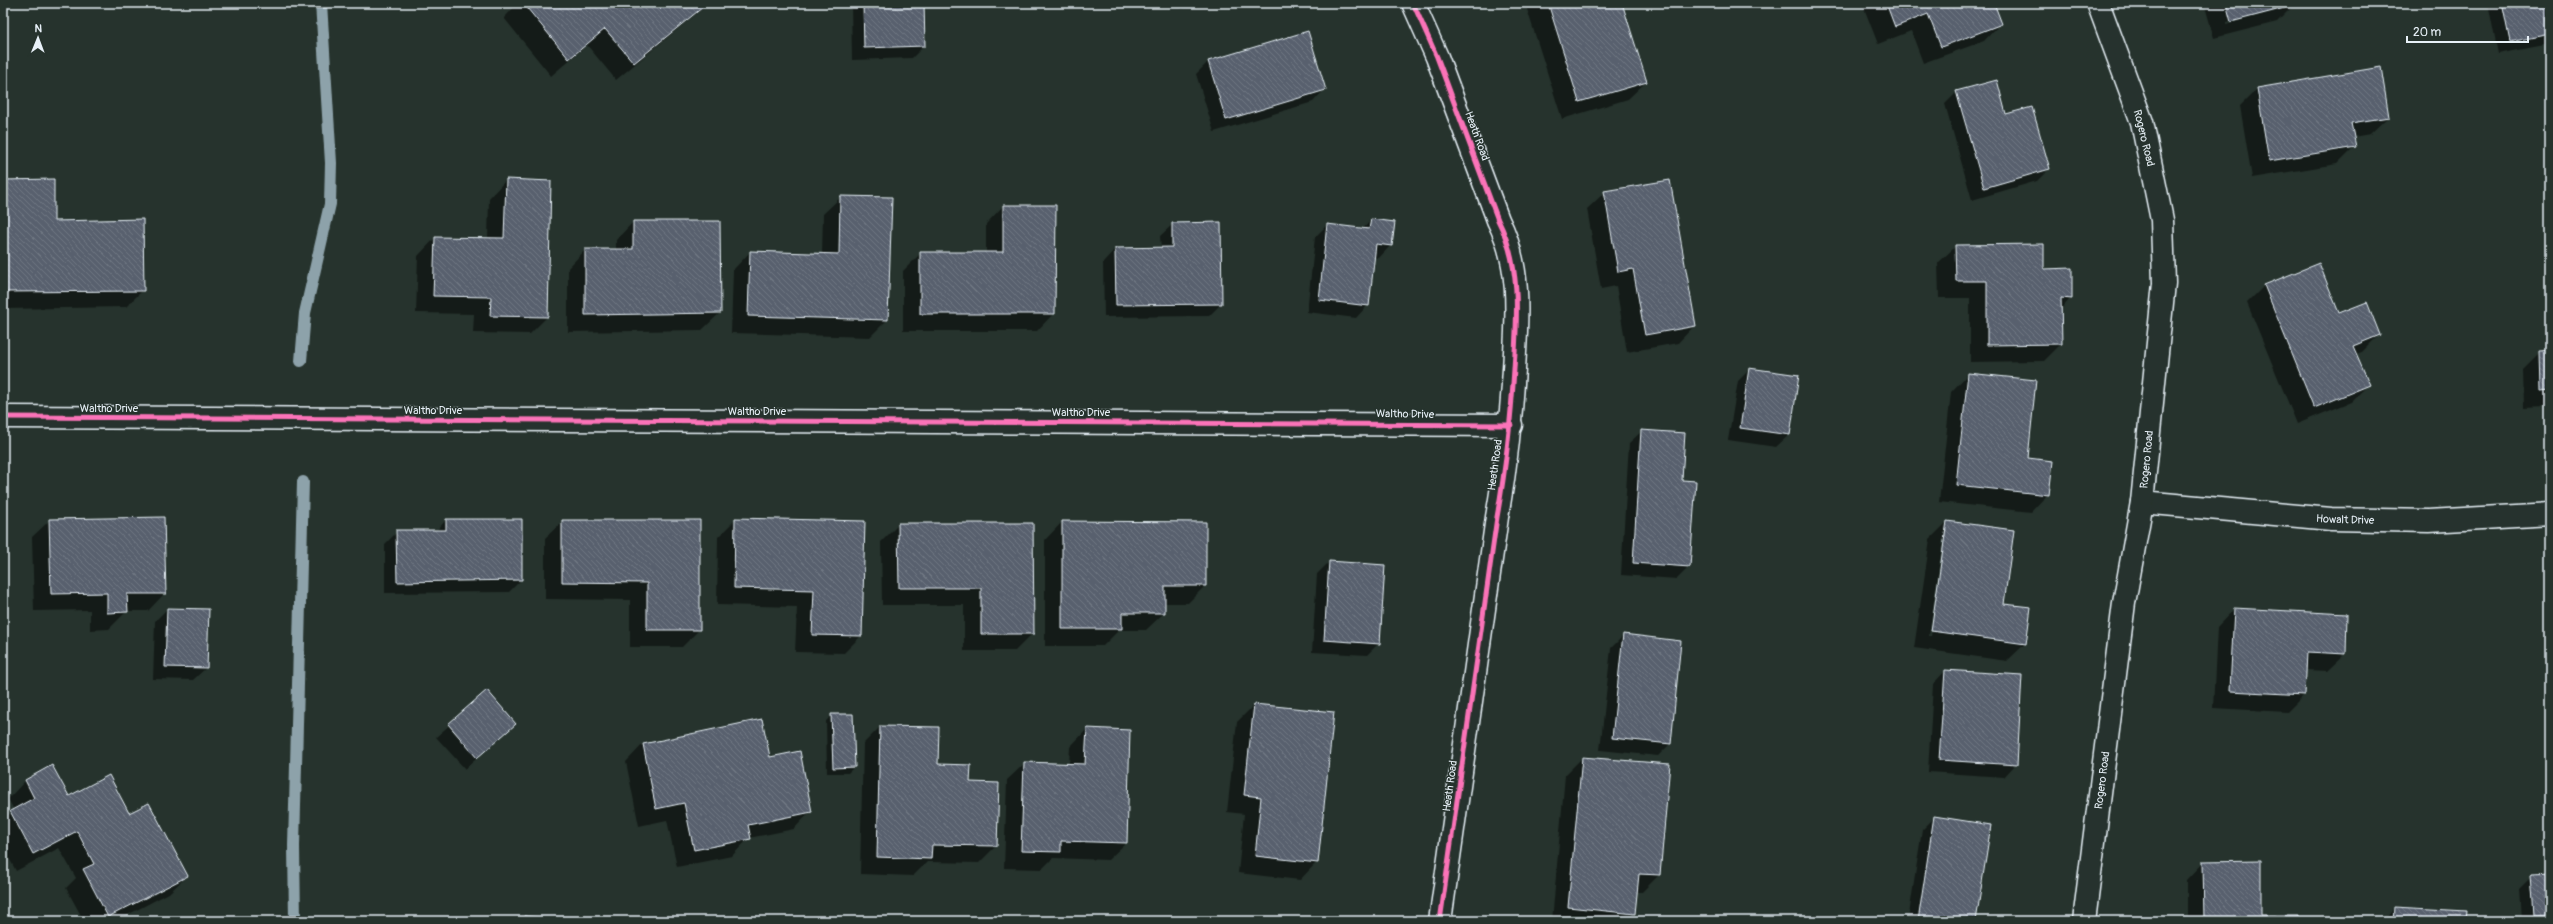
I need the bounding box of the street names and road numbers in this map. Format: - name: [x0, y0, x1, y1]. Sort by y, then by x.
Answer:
- street label: Rogero Road: [2131, 108, 2157, 168]
- street label: Heath Road: [1462, 110, 1492, 162]
- street label: Waltho Drive: [80, 402, 139, 415]
- street label: Waltho Drive: [404, 404, 463, 417]
- street label: Waltho Drive: [728, 405, 787, 418]
- street label: Waltho Drive: [1052, 406, 1111, 419]
- street label: Waltho Drive: [1376, 407, 1435, 421]
- street label: Rogero Road: [2137, 430, 2156, 489]
- street label: Heath Road: [1485, 439, 1505, 491]
- street label: Howalt Drive: [2316, 511, 2375, 526]
- street label: Rogero Road: [2092, 750, 2112, 810]
- street label: Heath Road: [1440, 760, 1460, 812]

